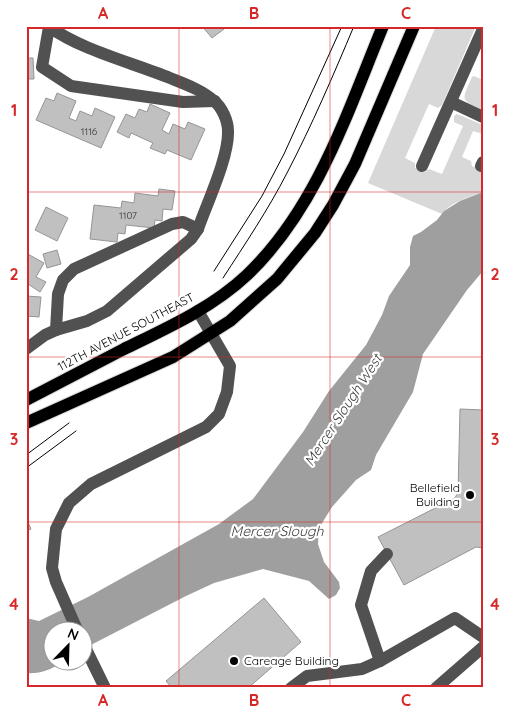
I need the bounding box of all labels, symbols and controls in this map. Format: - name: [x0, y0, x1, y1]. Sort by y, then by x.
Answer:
- text: A: [98, 3, 109, 23]
- text: B: [249, 3, 259, 23]
- text: C: [401, 3, 411, 23]
- text: 1: [11, 100, 17, 120]
- text: 1: [492, 100, 498, 120]
- house number: 1116: [81, 125, 98, 138]
- house number: 1107: [119, 209, 137, 222]
- text: 2: [9, 264, 19, 284]
- text: 2: [490, 264, 500, 284]
- street label: 112TH AVENUE SOUTHEAST: [55, 289, 197, 374]
- water label: Mercer Slough West: [300, 349, 387, 469]
- text: 3: [10, 429, 18, 449]
- text: 3: [491, 429, 499, 449]
- place label: Bellefield Building: [410, 480, 460, 509]
- marker: Bellefield Building: [464, 489, 476, 501]
- water label: Mercer Slough: [231, 522, 324, 540]
- text: 4: [9, 594, 19, 614]
- text: 4: [490, 594, 500, 614]
- north arrow: [42, 622, 92, 672]
- text: N: [65, 624, 81, 644]
- place label: Careage Building: [244, 653, 339, 668]
- marker: Careage Building: [228, 655, 240, 667]
- text: A: [98, 690, 109, 710]
- text: B: [249, 690, 259, 710]
- text: C: [401, 690, 411, 710]

